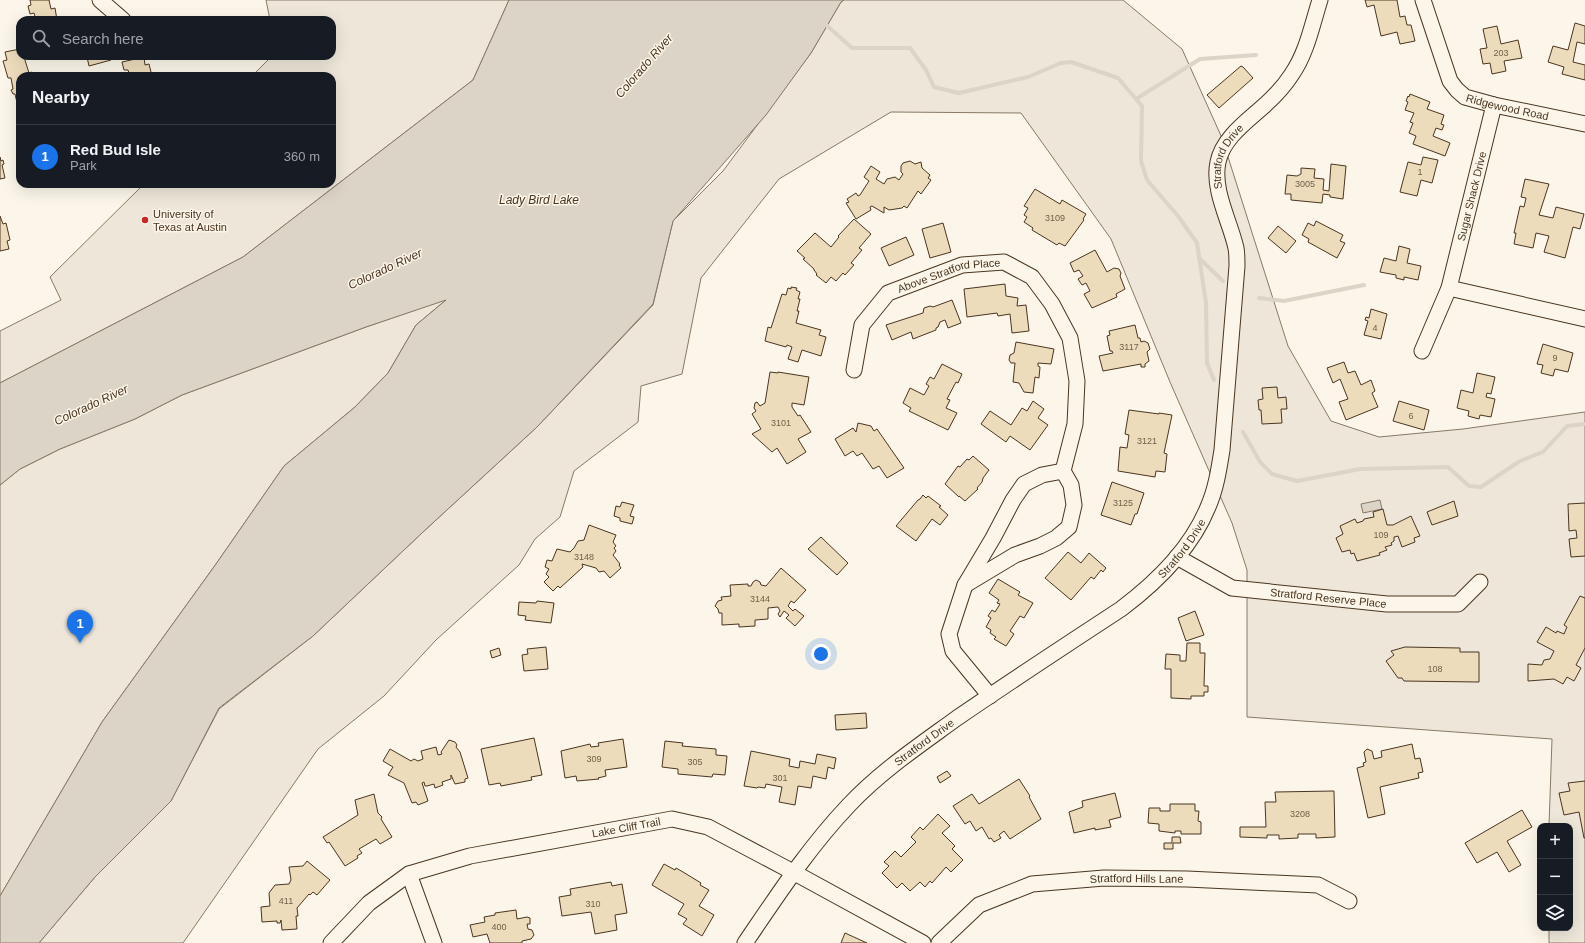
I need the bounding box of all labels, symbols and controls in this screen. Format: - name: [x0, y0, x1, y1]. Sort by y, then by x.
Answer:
- search box: [16, 16, 336, 60]
- icon: search: [30, 27, 52, 49]
- text: Search here: [62, 30, 144, 47]
- water label: Colorado River: [612, 30, 676, 101]
- house number: 203: [1493, 48, 1509, 58]
- text: Nearby: [32, 88, 90, 107]
- street label: Ridgewood Road: [1465, 92, 1550, 122]
- street label: Stratford Drive: [1211, 122, 1246, 190]
- text: Red Bud Isle: [70, 141, 161, 158]
- text: 1: [41, 149, 49, 164]
- text: 360 m: [284, 149, 320, 164]
- street label: Sugar Shack Drive: [1455, 150, 1488, 242]
- text: Park: [70, 158, 97, 173]
- house number: 1: [1417, 167, 1423, 177]
- house number: 3005: [1295, 179, 1315, 189]
- water label: Lady Bird Lake: [499, 193, 579, 207]
- place label: University of Texas at Austin: [153, 208, 227, 233]
- house number: 3109: [1045, 213, 1065, 223]
- marker: University of Texas at Austin: [140, 215, 150, 225]
- water label: Colorado River: [346, 245, 425, 292]
- street label: Above Stratford Place: [896, 256, 1001, 295]
- house number: 4: [1372, 323, 1378, 333]
- house number: 3117: [1119, 342, 1139, 352]
- house number: 9: [1552, 353, 1558, 363]
- water label: Colorado River: [52, 381, 131, 428]
- house number: 6: [1408, 411, 1414, 421]
- house number: 3101: [771, 418, 791, 428]
- house number: 3121: [1137, 436, 1157, 446]
- house number: 3125: [1113, 498, 1133, 508]
- street label: Stratford Drive: [1155, 517, 1208, 580]
- house number: 109: [1373, 530, 1389, 540]
- house number: 3148: [574, 552, 594, 562]
- street label: Stratford Reserve Place: [1270, 586, 1387, 610]
- house number: 3144: [750, 594, 770, 604]
- pin: 1: [67, 610, 93, 643]
- your location: [811, 644, 831, 664]
- house number: 108: [1427, 664, 1443, 674]
- street label: Stratford Drive: [892, 716, 956, 768]
- house number: 309: [586, 754, 602, 764]
- house number: 305: [687, 757, 703, 767]
- house number: 301: [772, 773, 788, 783]
- house number: 3208: [1290, 809, 1310, 819]
- street label: Lake Cliff Trail: [591, 815, 662, 840]
- map controls: [1537, 823, 1573, 931]
- button: +: [1537, 823, 1573, 859]
- button: −: [1537, 859, 1573, 895]
- street label: Stratford Hills Lane: [1089, 872, 1183, 885]
- button: layers: [1537, 895, 1573, 931]
- house number: 411: [279, 896, 293, 906]
- house number: 310: [585, 899, 601, 909]
- house number: 400: [491, 922, 507, 932]

